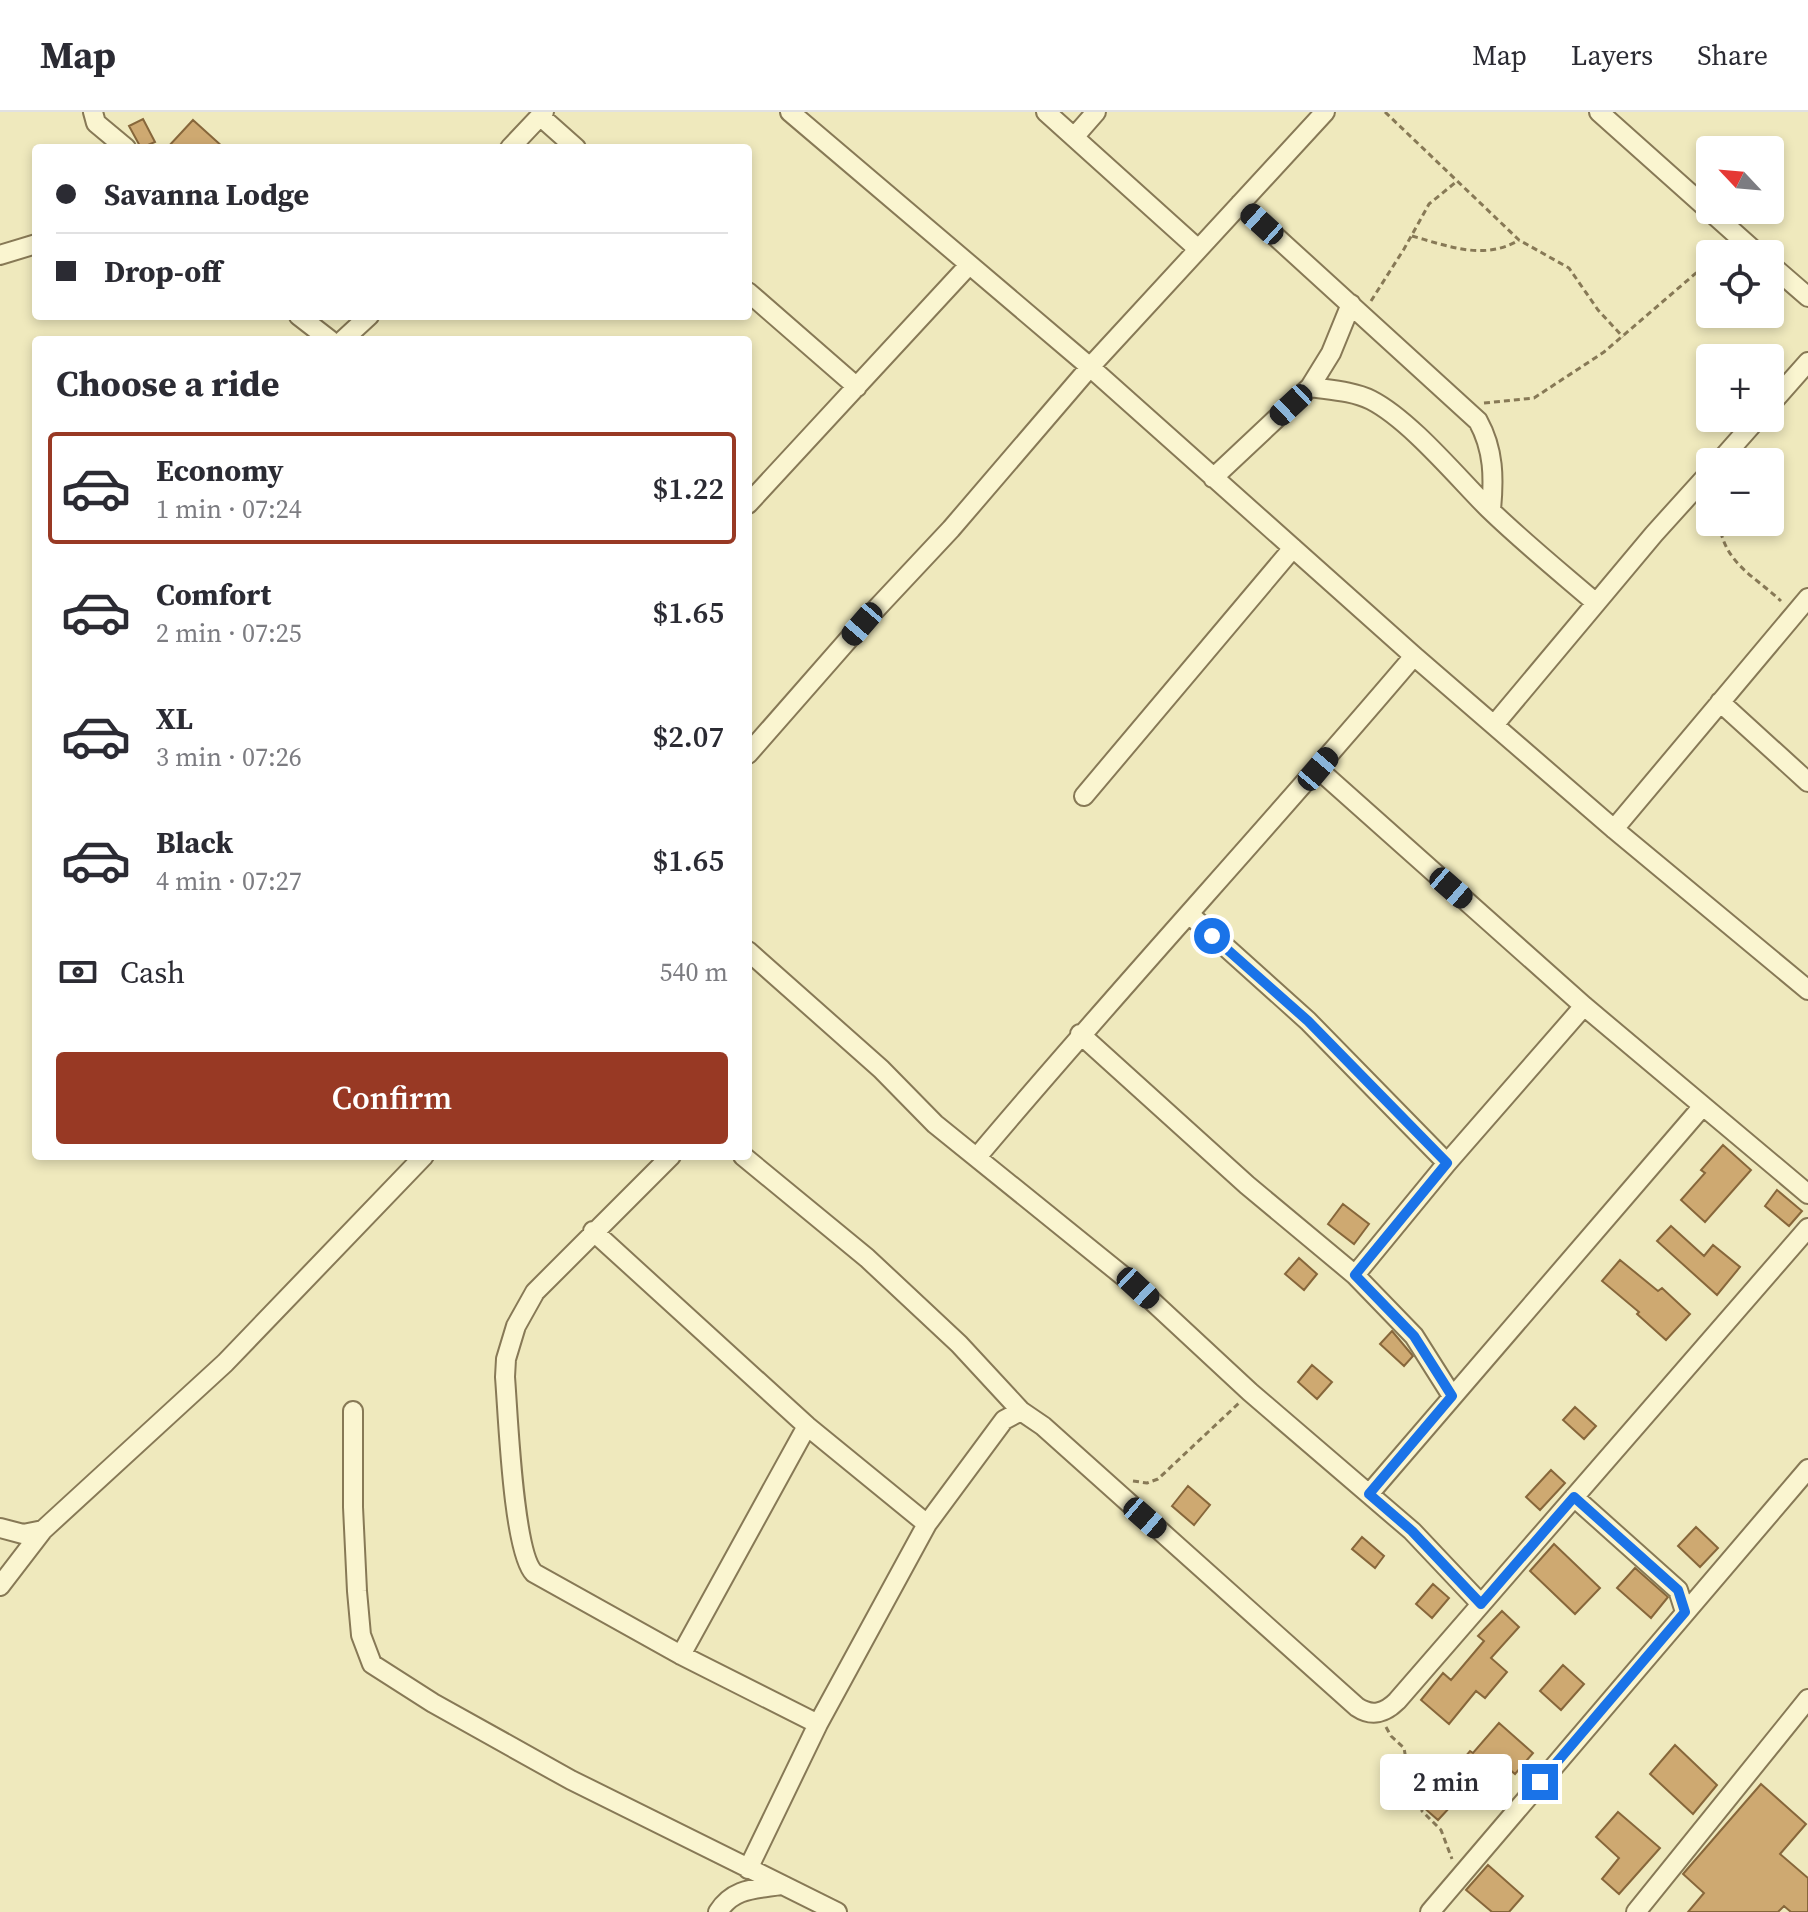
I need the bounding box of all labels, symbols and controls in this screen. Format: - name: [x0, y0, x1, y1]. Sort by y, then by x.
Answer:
- text: Map: [40, 29, 116, 81]
- text: Map: [1472, 36, 1527, 74]
- text: Layers: [1571, 36, 1653, 74]
- text: Share: [1697, 36, 1768, 74]
- north arrow: [1696, 136, 1784, 224]
- map controls: [1696, 136, 1784, 536]
- text: Savanna Lodge: [104, 174, 309, 215]
- car: [1236, 199, 1288, 249]
- button: locate: [1696, 240, 1784, 328]
- text: Drop-off: [104, 251, 222, 292]
- button: +: [1696, 344, 1784, 432]
- text: Choose a ride: [56, 359, 279, 408]
- car: [1265, 380, 1317, 430]
- button: −: [1696, 448, 1784, 536]
- text: Economy: [156, 450, 284, 491]
- icon: car: [60, 452, 132, 524]
- text: $1.22: [653, 468, 724, 509]
- text: 1 min · 07:24: [156, 491, 302, 527]
- text: Comfort: [156, 574, 271, 615]
- icon: car: [60, 576, 132, 648]
- text: $1.65: [653, 592, 724, 633]
- car: [837, 598, 887, 650]
- text: 2 min · 07:25: [156, 615, 302, 651]
- text: XL: [156, 698, 193, 739]
- icon: car: [60, 700, 132, 772]
- text: $2.07: [653, 716, 724, 757]
- text: 3 min · 07:26: [156, 739, 302, 775]
- car: [1293, 743, 1343, 795]
- text: Black: [156, 822, 233, 863]
- icon: car: [60, 824, 132, 896]
- text: $1.65: [653, 840, 724, 881]
- text: 4 min · 07:27: [156, 863, 302, 899]
- car: [1425, 863, 1477, 913]
- route start: [1194, 918, 1230, 954]
- icon: cash: [56, 950, 100, 994]
- text: Cash: [120, 952, 185, 993]
- text: 540 m: [660, 954, 728, 990]
- button: Confirm: [56, 1052, 728, 1144]
- car: [1112, 1263, 1164, 1313]
- car: [1119, 1493, 1171, 1543]
- callout: 2 min: [1380, 1754, 1512, 1810]
- text: 2 min: [1413, 1764, 1479, 1800]
- route end: [1522, 1764, 1558, 1800]

